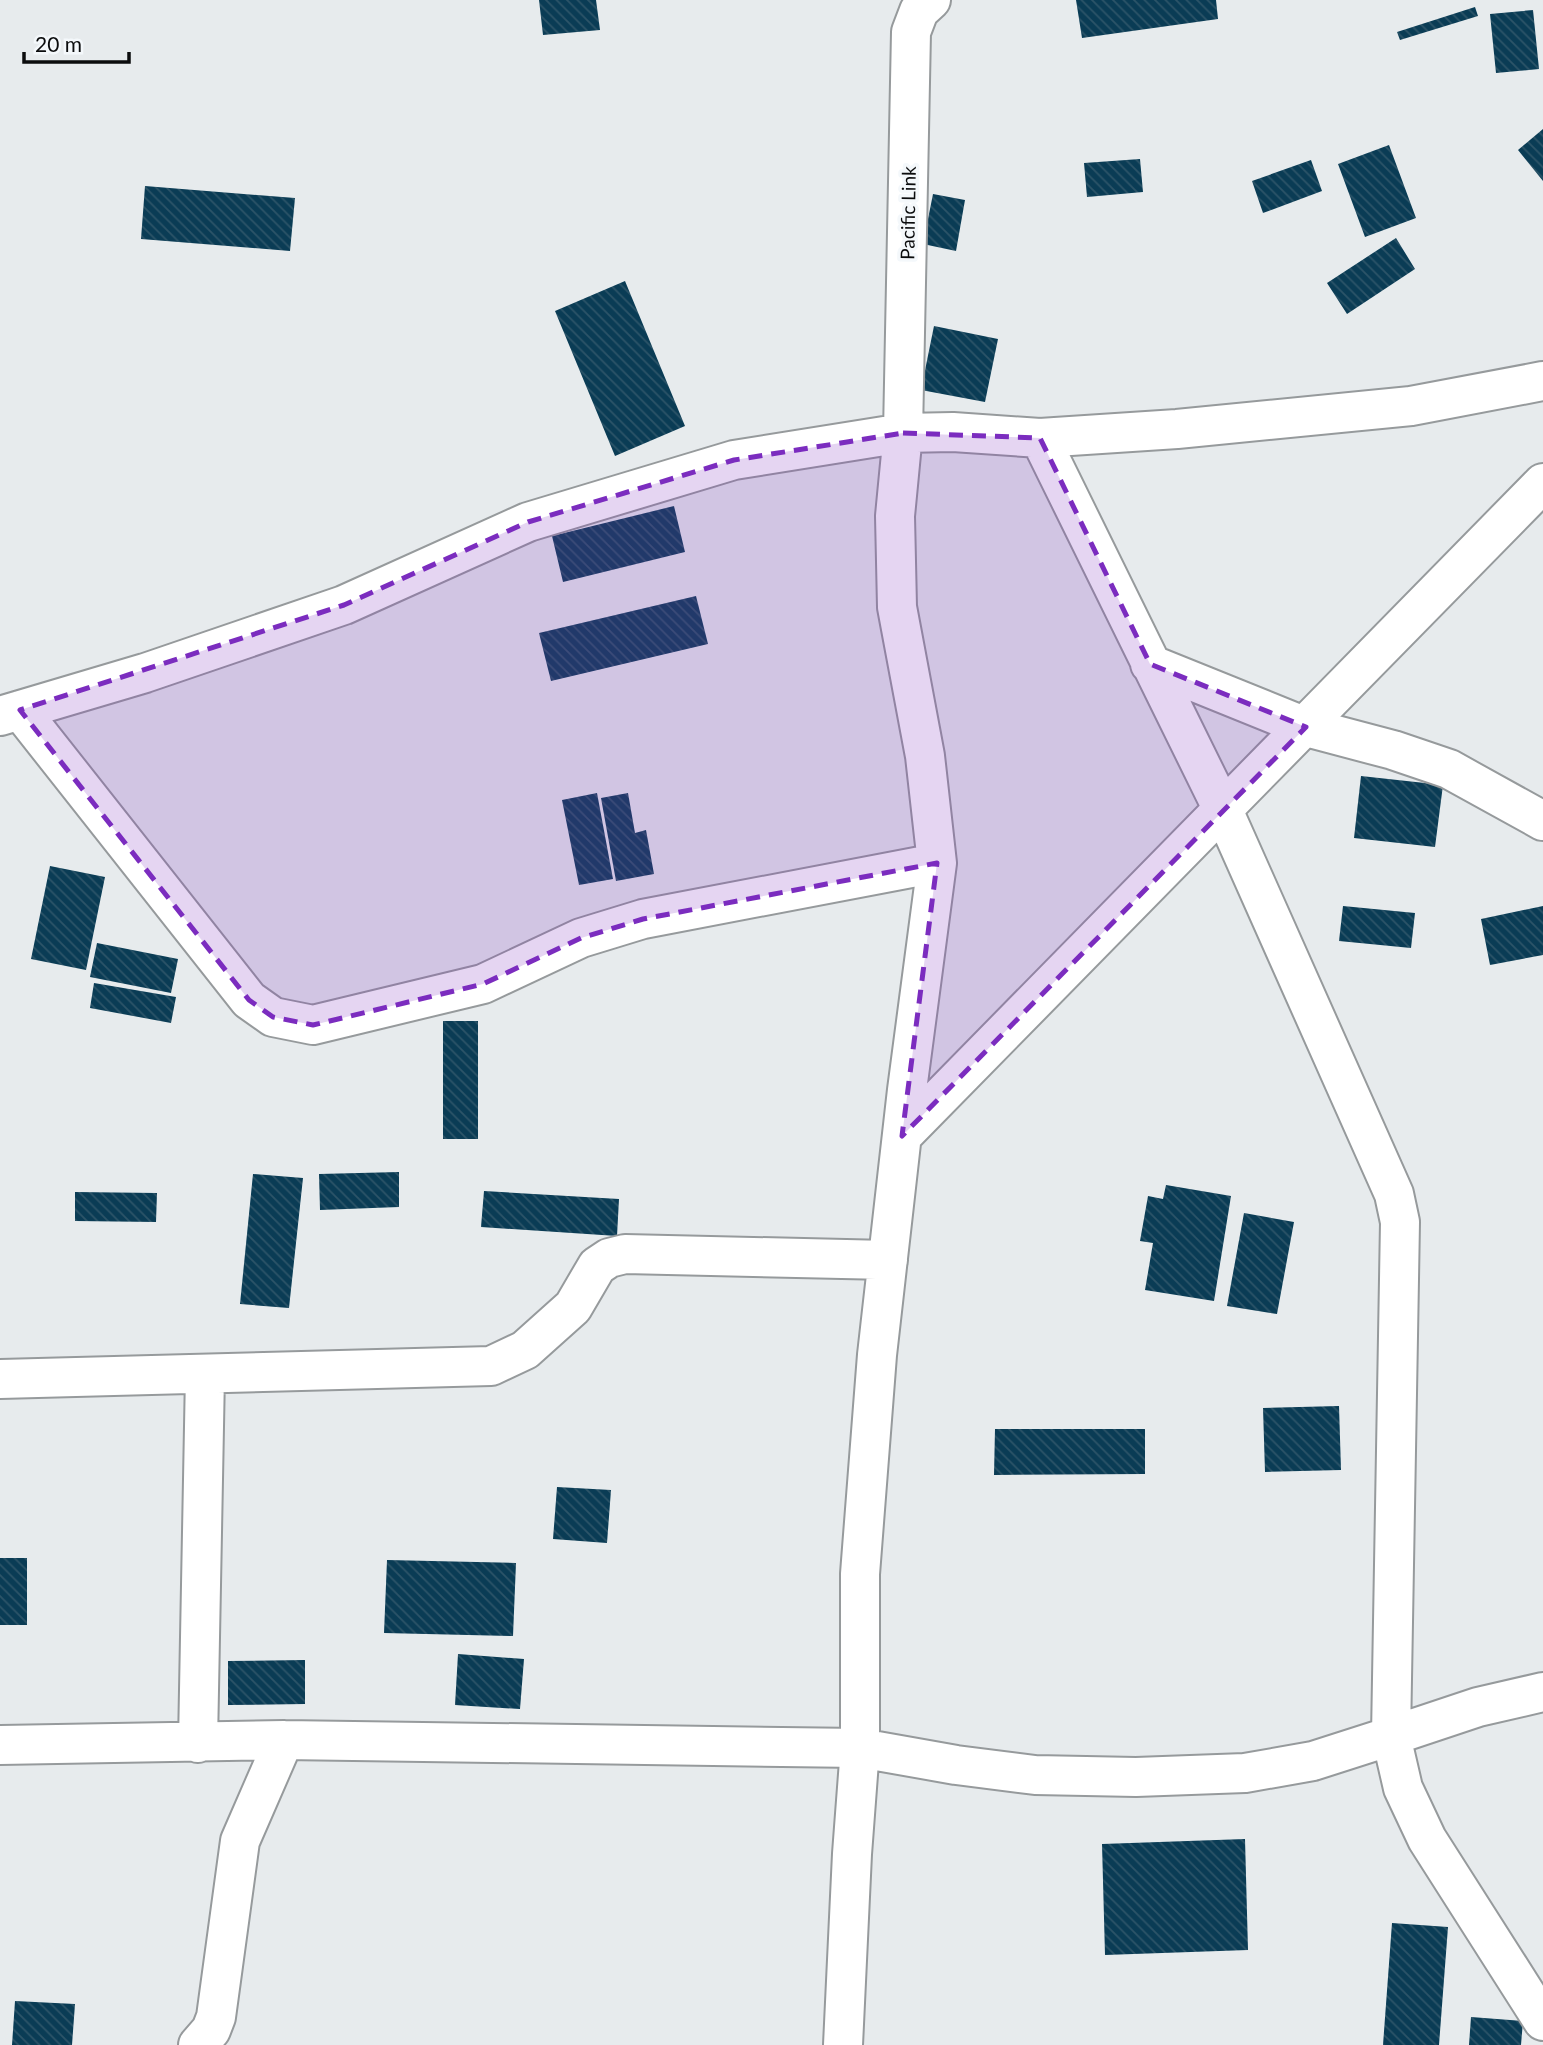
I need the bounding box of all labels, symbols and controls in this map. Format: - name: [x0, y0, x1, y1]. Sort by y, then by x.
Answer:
- scale bar: [24, 21, 130, 65]
- text: 20 m: [35, 31, 82, 56]
- street label: Pacific Link: [895, 166, 920, 260]

